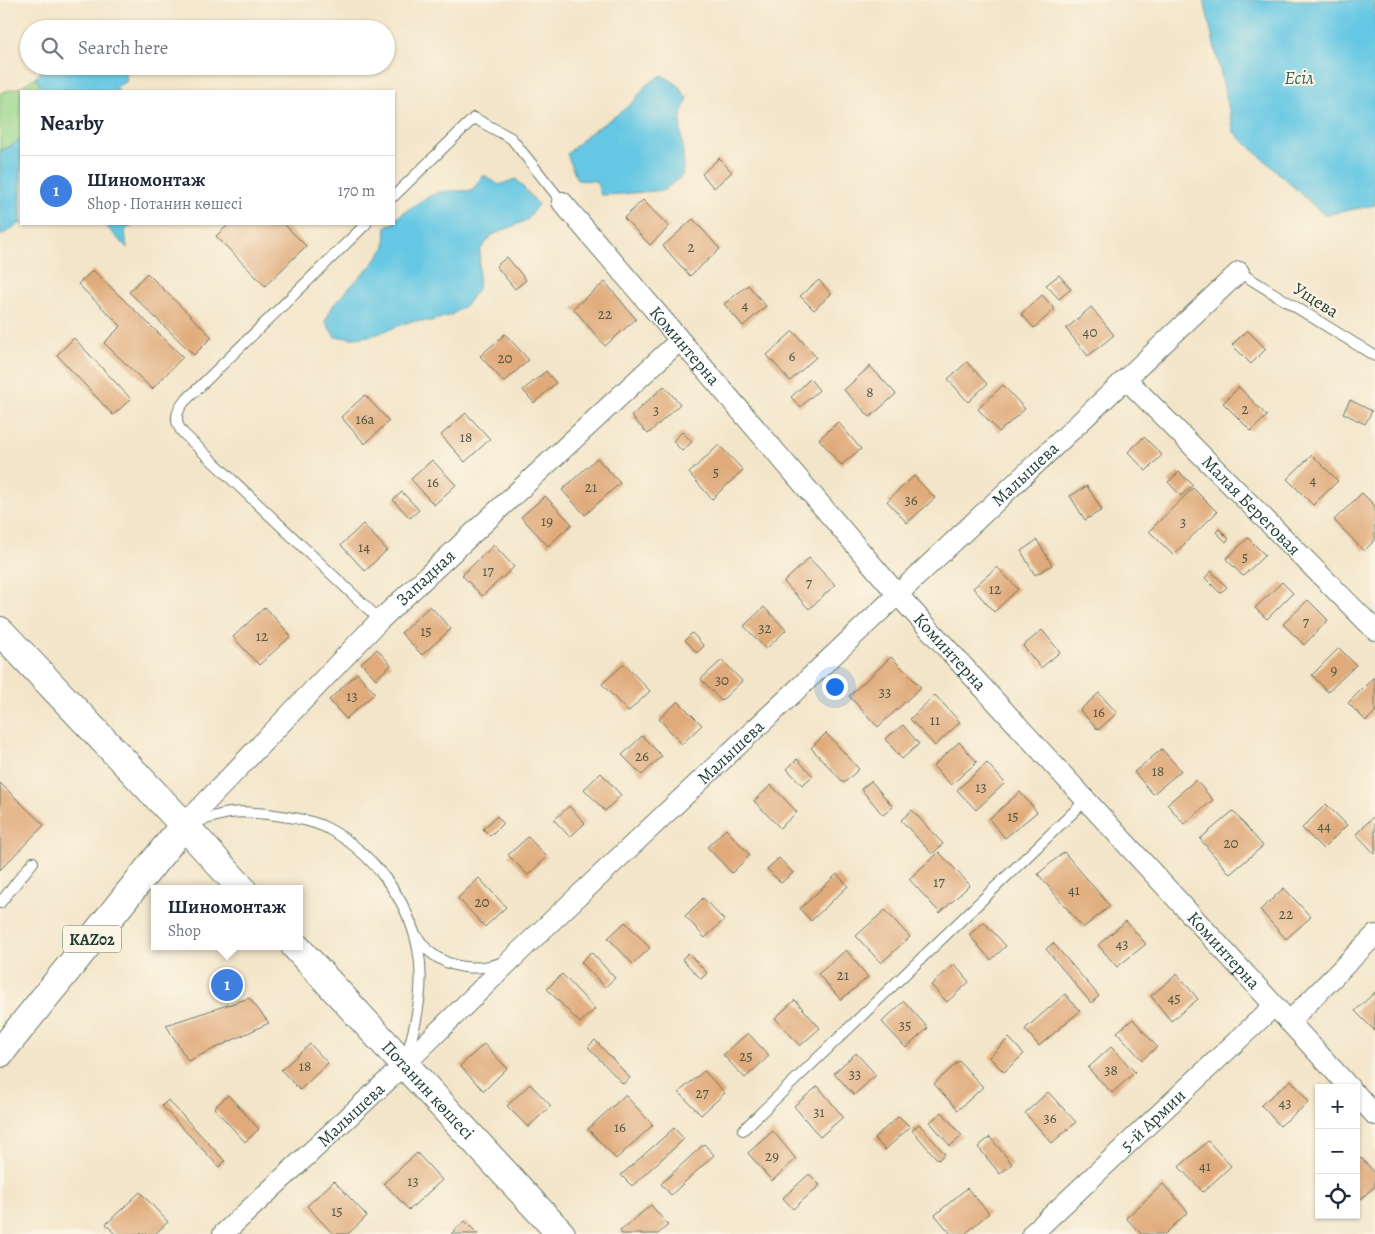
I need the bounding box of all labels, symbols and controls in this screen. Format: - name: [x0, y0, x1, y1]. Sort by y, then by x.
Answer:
- search box: [20, 20, 395, 75]
- icon: search: [38, 34, 66, 62]
- text: Search here: [78, 35, 168, 61]
- water label: Есіл: [1284, 65, 1314, 91]
- text: Nearby: [40, 109, 103, 137]
- text: Шиномонтаж: [87, 167, 206, 193]
- text: 1: [53, 180, 59, 202]
- text: 170 m: [338, 180, 375, 202]
- text: Shop · Потанин көшесі: [87, 193, 243, 215]
- house number: 2: [687, 237, 695, 257]
- street label: Ущева: [1289, 277, 1344, 324]
- house number: 4: [742, 295, 749, 315]
- street label: Коминтерна: [644, 301, 726, 391]
- house number: 22: [598, 304, 612, 324]
- house number: 40: [1083, 322, 1097, 342]
- house number: 6: [789, 346, 796, 366]
- house number: 20: [497, 348, 513, 368]
- house number: 8: [866, 382, 874, 402]
- house number: 2: [1241, 399, 1249, 419]
- house number: 3: [653, 400, 659, 420]
- house number: 16а: [356, 409, 375, 429]
- house number: 18: [460, 427, 472, 447]
- street label: Малышева: [986, 436, 1064, 512]
- street label: Малая Береговая: [1196, 450, 1306, 561]
- house number: 5: [713, 462, 719, 482]
- house number: 4: [1310, 470, 1317, 490]
- house number: 16: [427, 472, 439, 492]
- house number: 21: [585, 477, 597, 497]
- house number: 36: [904, 490, 918, 510]
- house number: 19: [541, 511, 553, 531]
- house number: 3: [1180, 512, 1186, 532]
- house number: 14: [358, 537, 370, 557]
- street label: Западная: [391, 544, 460, 611]
- house number: 5: [1242, 547, 1248, 567]
- house number: 17: [482, 561, 494, 581]
- house number: 7: [806, 573, 813, 593]
- house number: 12: [989, 579, 1001, 599]
- street label: Коминтерна: [908, 608, 992, 696]
- house number: 7: [1303, 612, 1310, 632]
- house number: 32: [758, 618, 772, 638]
- house number: 15: [420, 621, 432, 641]
- house number: 12: [256, 626, 268, 646]
- house number: 9: [1331, 660, 1338, 680]
- house number: 30: [715, 670, 729, 690]
- your location: [822, 674, 848, 700]
- house number: 33: [879, 682, 891, 702]
- house number: 13: [346, 686, 358, 706]
- house number: 16: [1093, 702, 1105, 722]
- house number: 11: [930, 710, 940, 730]
- street label: Малышева: [692, 714, 770, 790]
- house number: 26: [635, 746, 649, 766]
- house number: 18: [1152, 761, 1164, 781]
- house number: 13: [975, 777, 987, 797]
- house number: 15: [1007, 806, 1019, 826]
- house number: 44: [1317, 816, 1331, 836]
- house number: 20: [1223, 833, 1239, 853]
- house number: 17: [933, 872, 945, 892]
- house number: 41: [1068, 880, 1080, 900]
- popup: [151, 885, 303, 950]
- house number: 20: [474, 892, 490, 912]
- text: Шиномонтаж: [168, 894, 286, 920]
- house number: 22: [1279, 904, 1293, 924]
- street label: Коминтерна: [1182, 906, 1266, 995]
- text: Shop: [168, 920, 201, 942]
- road number: KAZ02: [63, 926, 121, 952]
- house number: 43: [1115, 934, 1129, 954]
- house number: 21: [837, 965, 849, 985]
- pin: 1: [211, 966, 243, 1004]
- house number: 45: [1167, 988, 1181, 1008]
- house number: 35: [899, 1015, 911, 1035]
- street label: Потанин көшесі: [376, 1035, 480, 1145]
- house number: 25: [739, 1046, 753, 1066]
- house number: 18: [299, 1056, 311, 1076]
- house number: 38: [1104, 1060, 1118, 1080]
- house number: 33: [849, 1064, 861, 1084]
- street label: Малышева: [312, 1077, 390, 1152]
- house number: 27: [695, 1083, 709, 1103]
- street label: 5-й Армии: [1115, 1083, 1191, 1157]
- map controls: [1315, 1084, 1360, 1219]
- button: +: [1315, 1084, 1360, 1129]
- house number: 43: [1278, 1093, 1292, 1113]
- house number: 31: [813, 1102, 825, 1122]
- house number: 36: [1043, 1108, 1057, 1128]
- house number: 16: [614, 1117, 626, 1137]
- button: −: [1315, 1129, 1360, 1174]
- house number: 29: [765, 1146, 779, 1166]
- house number: 41: [1199, 1156, 1211, 1176]
- house number: 13: [407, 1171, 419, 1191]
- button: locate: [1315, 1174, 1360, 1219]
- house number: 15: [331, 1201, 343, 1221]

